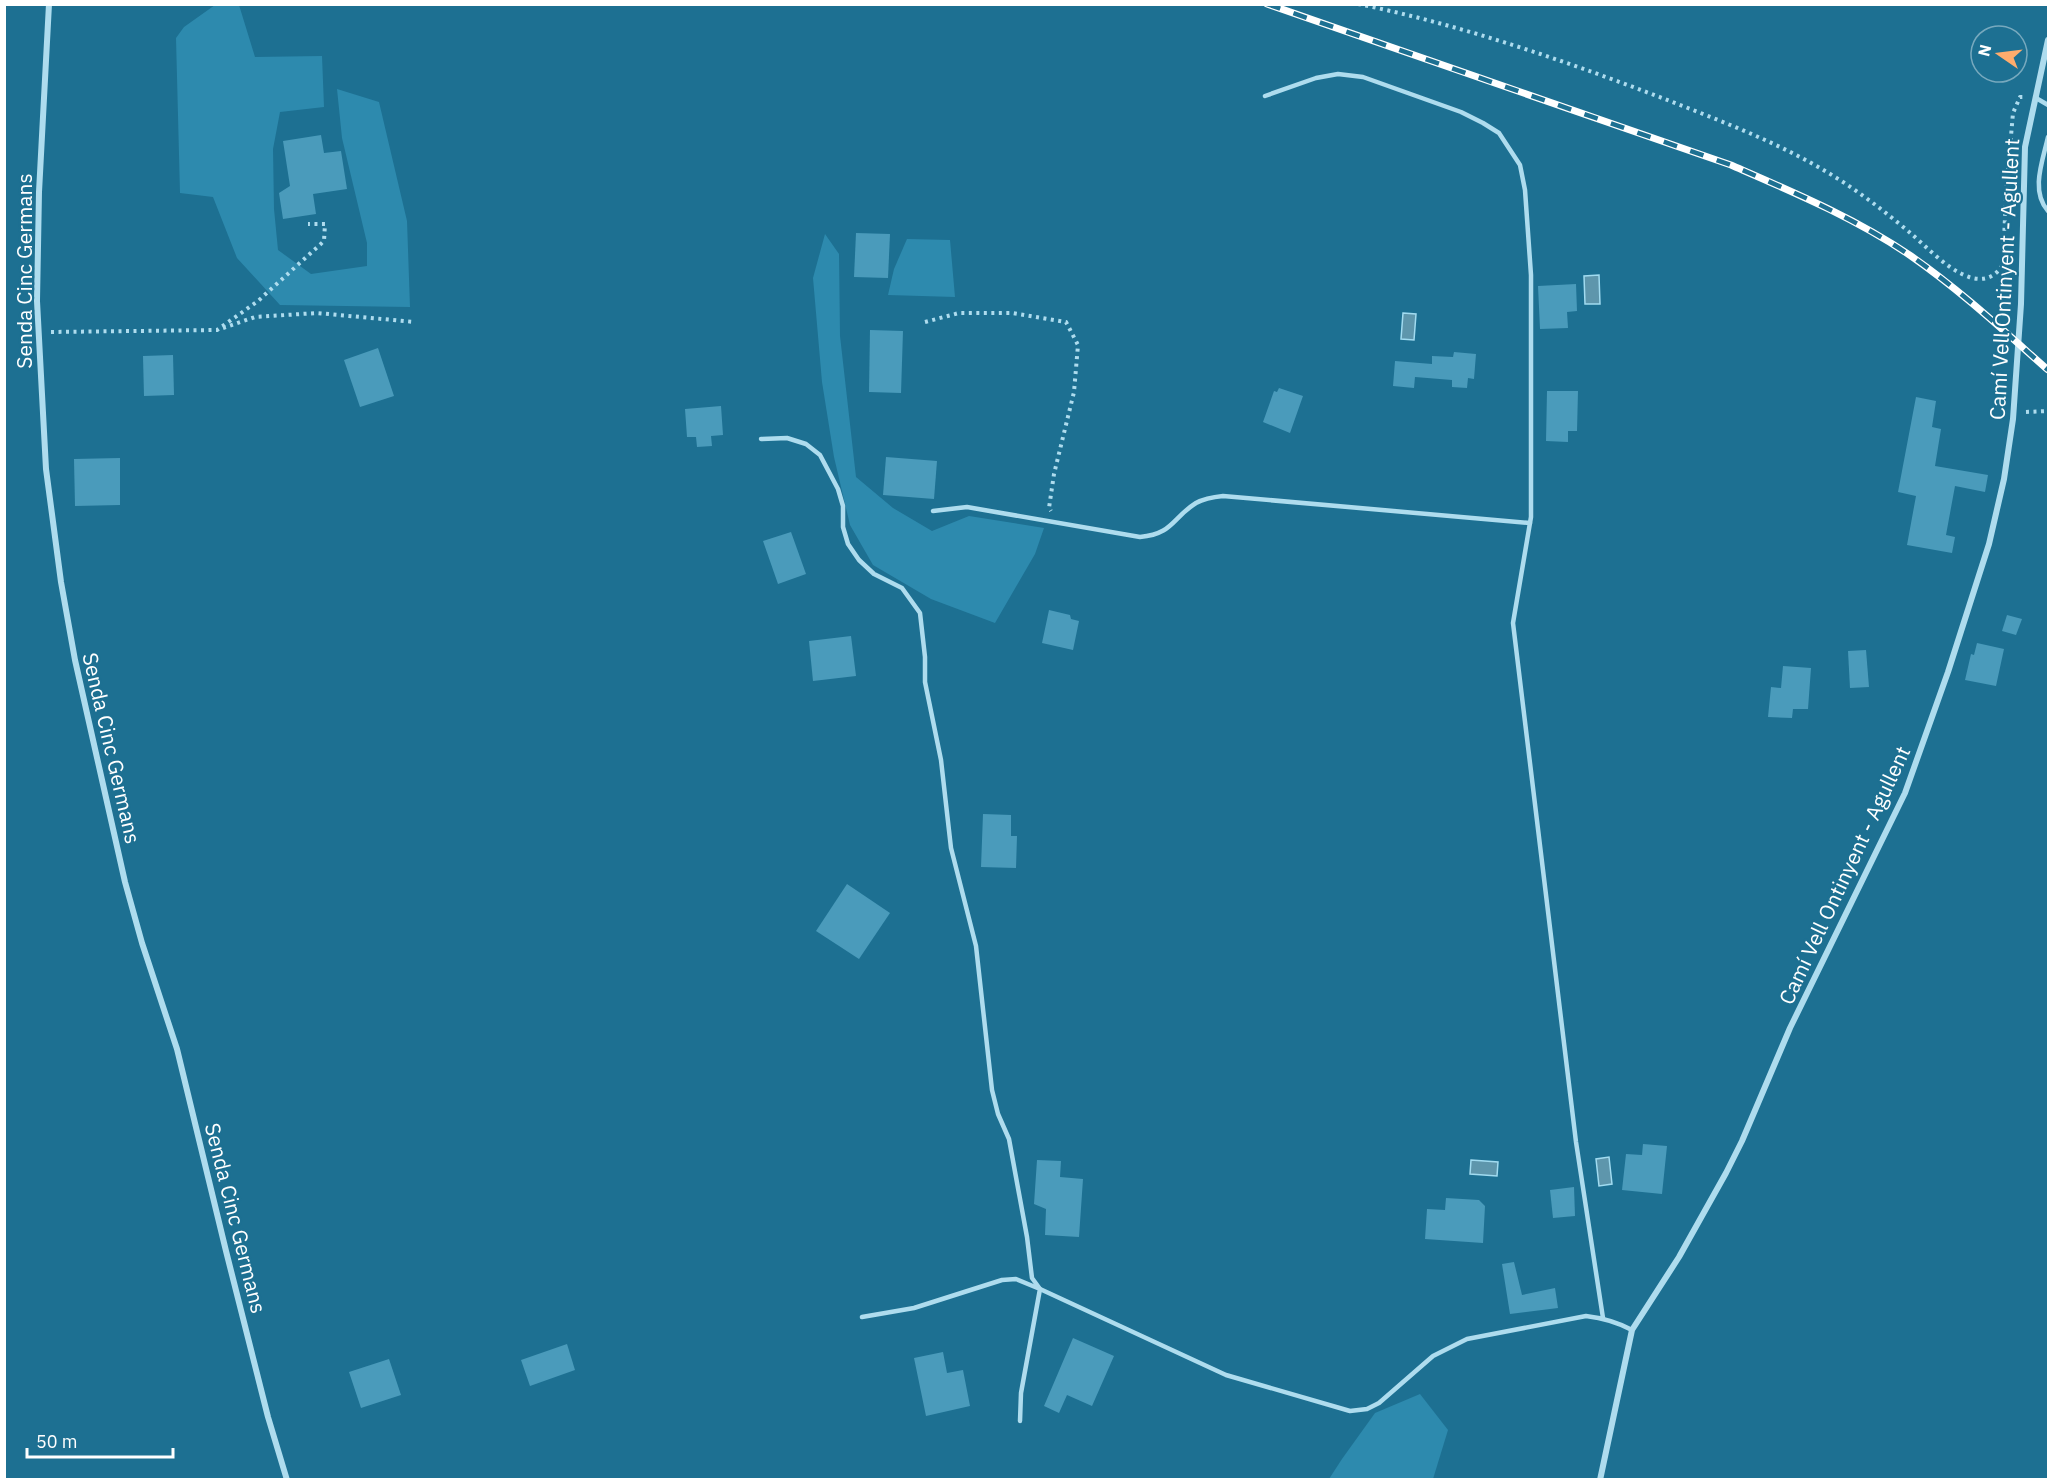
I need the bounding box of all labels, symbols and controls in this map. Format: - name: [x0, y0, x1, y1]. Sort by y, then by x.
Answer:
- north arrow: [1969, 24, 2029, 84]
- text: N: [1973, 42, 1996, 58]
- street label: Camí Vell Ontinyent - Agullent: [1983, 137, 2025, 421]
- street label: Senda Cinc Germans: [10, 173, 38, 369]
- street label: Senda Cinc Germans: [76, 650, 148, 846]
- street label: Camí Vell Ontinyent - Agullent: [1772, 741, 1916, 1009]
- street label: Senda Cinc Germans: [199, 1120, 273, 1316]
- scale bar: [27, 1421, 172, 1459]
- text: 50 m: [36, 1430, 78, 1453]

